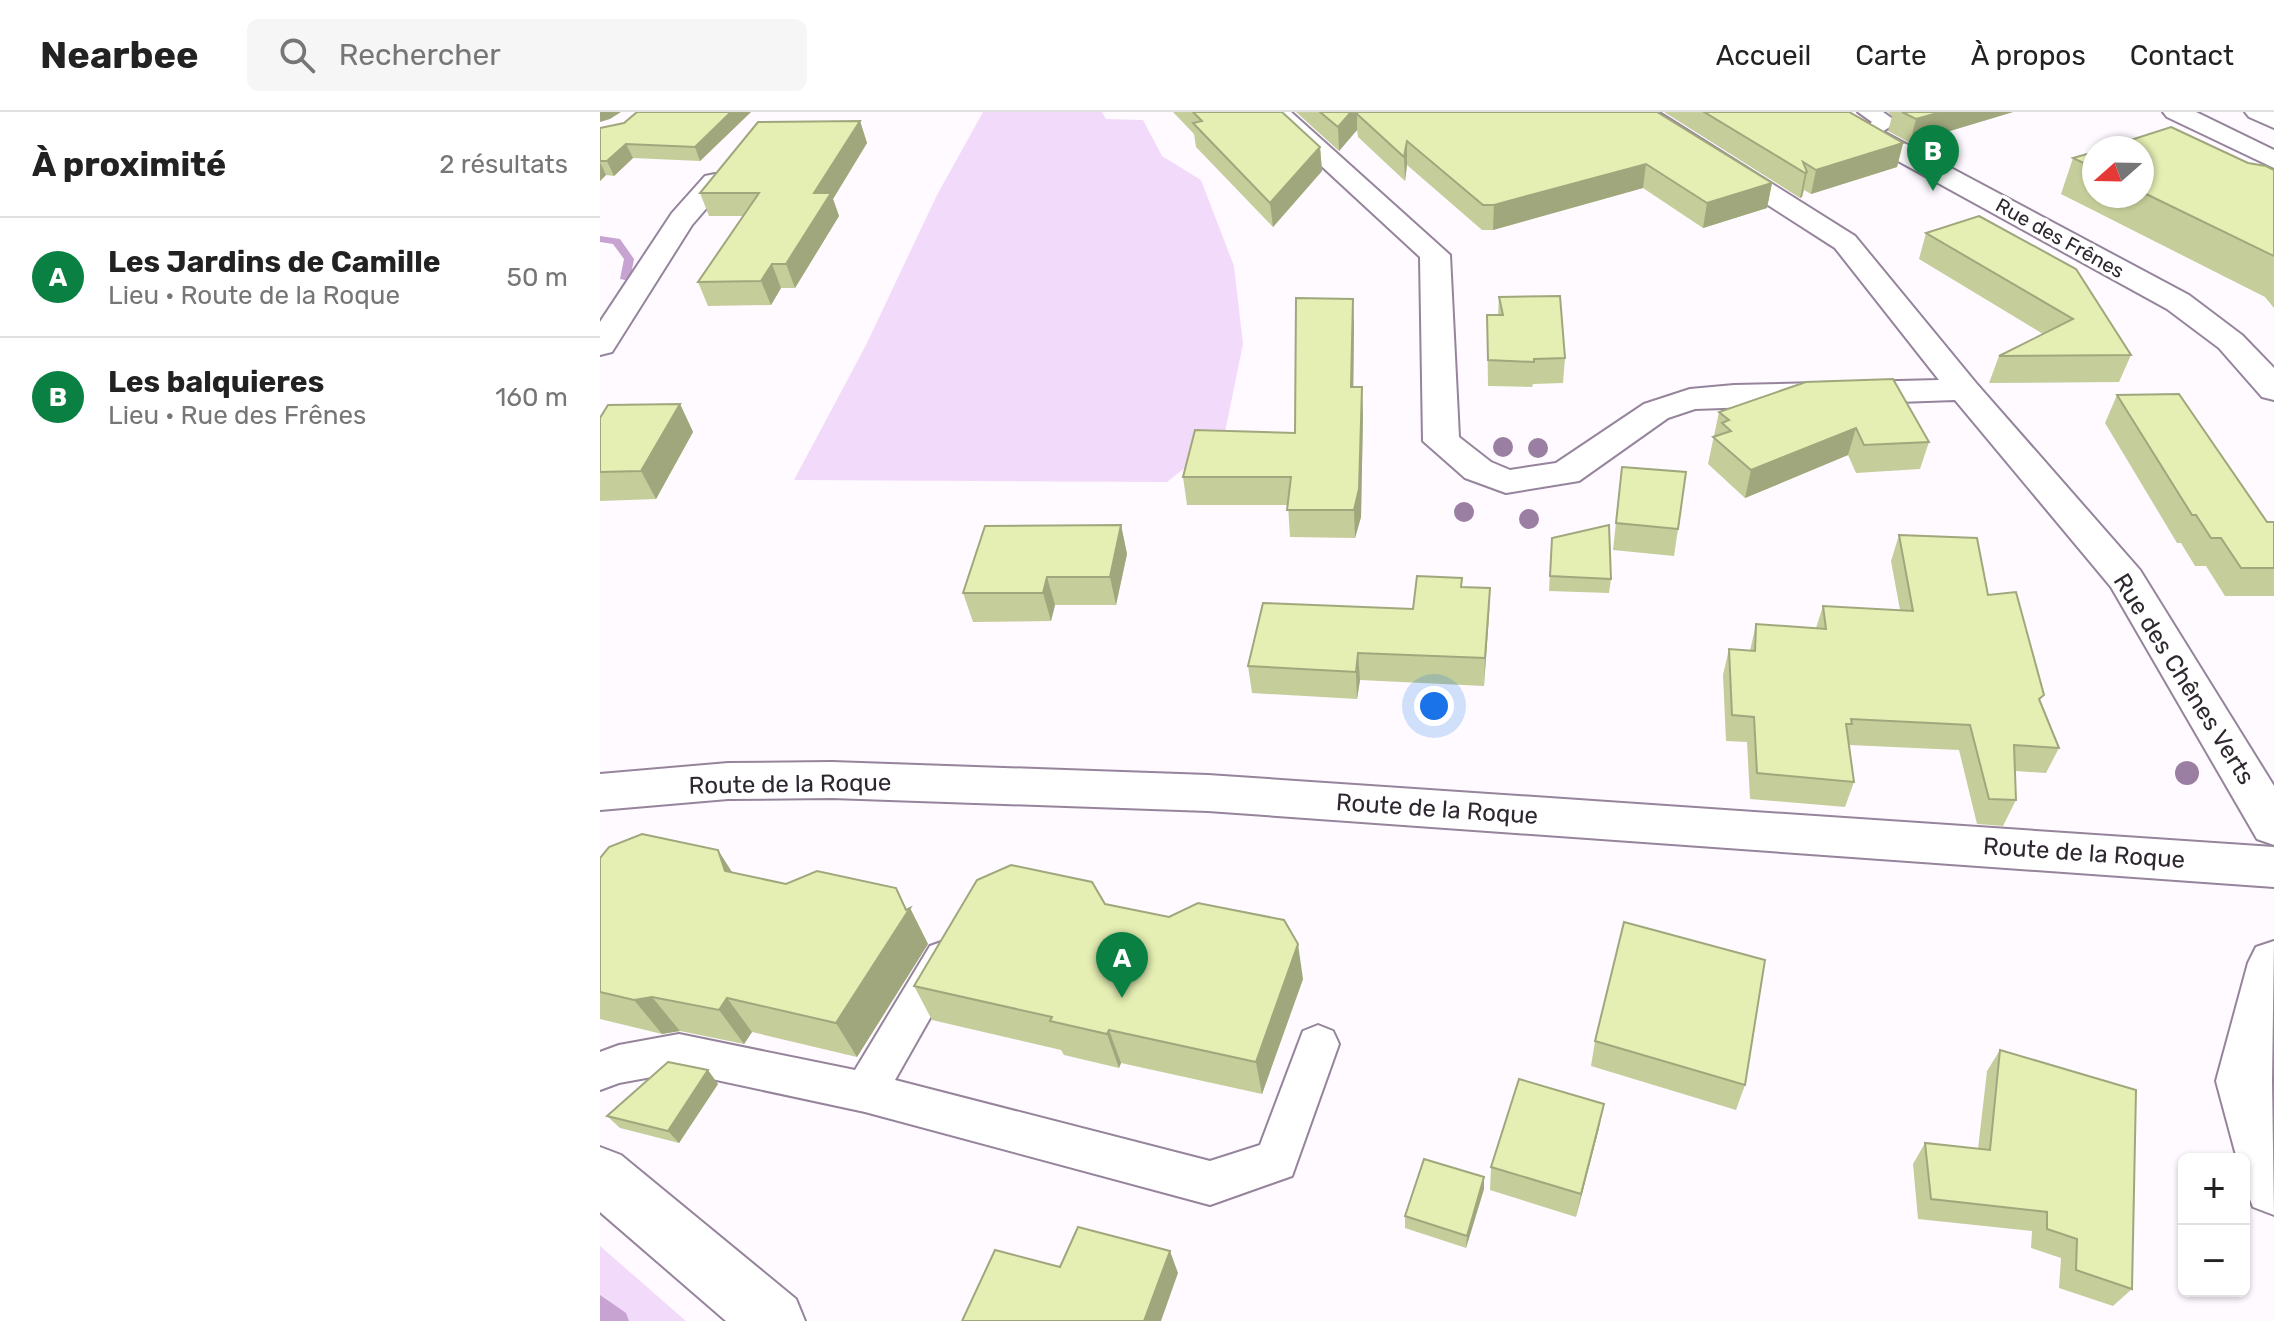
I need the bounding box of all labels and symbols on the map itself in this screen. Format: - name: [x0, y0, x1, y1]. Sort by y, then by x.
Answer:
- pin: B: [1907, 125, 1959, 191]
- north arrow: [2082, 136, 2154, 208]
- street label: Rue des Frênes: [1992, 193, 2128, 283]
- street label: Rue des Chênes Verts: [2108, 568, 2260, 790]
- your location: [1414, 686, 1454, 726]
- street label: Route de la Roque: [688, 768, 892, 800]
- street label: Route de la Roque: [1335, 788, 1539, 830]
- street label: Route de la Roque: [1982, 832, 2186, 874]
- pin: A: [1096, 932, 1148, 998]

